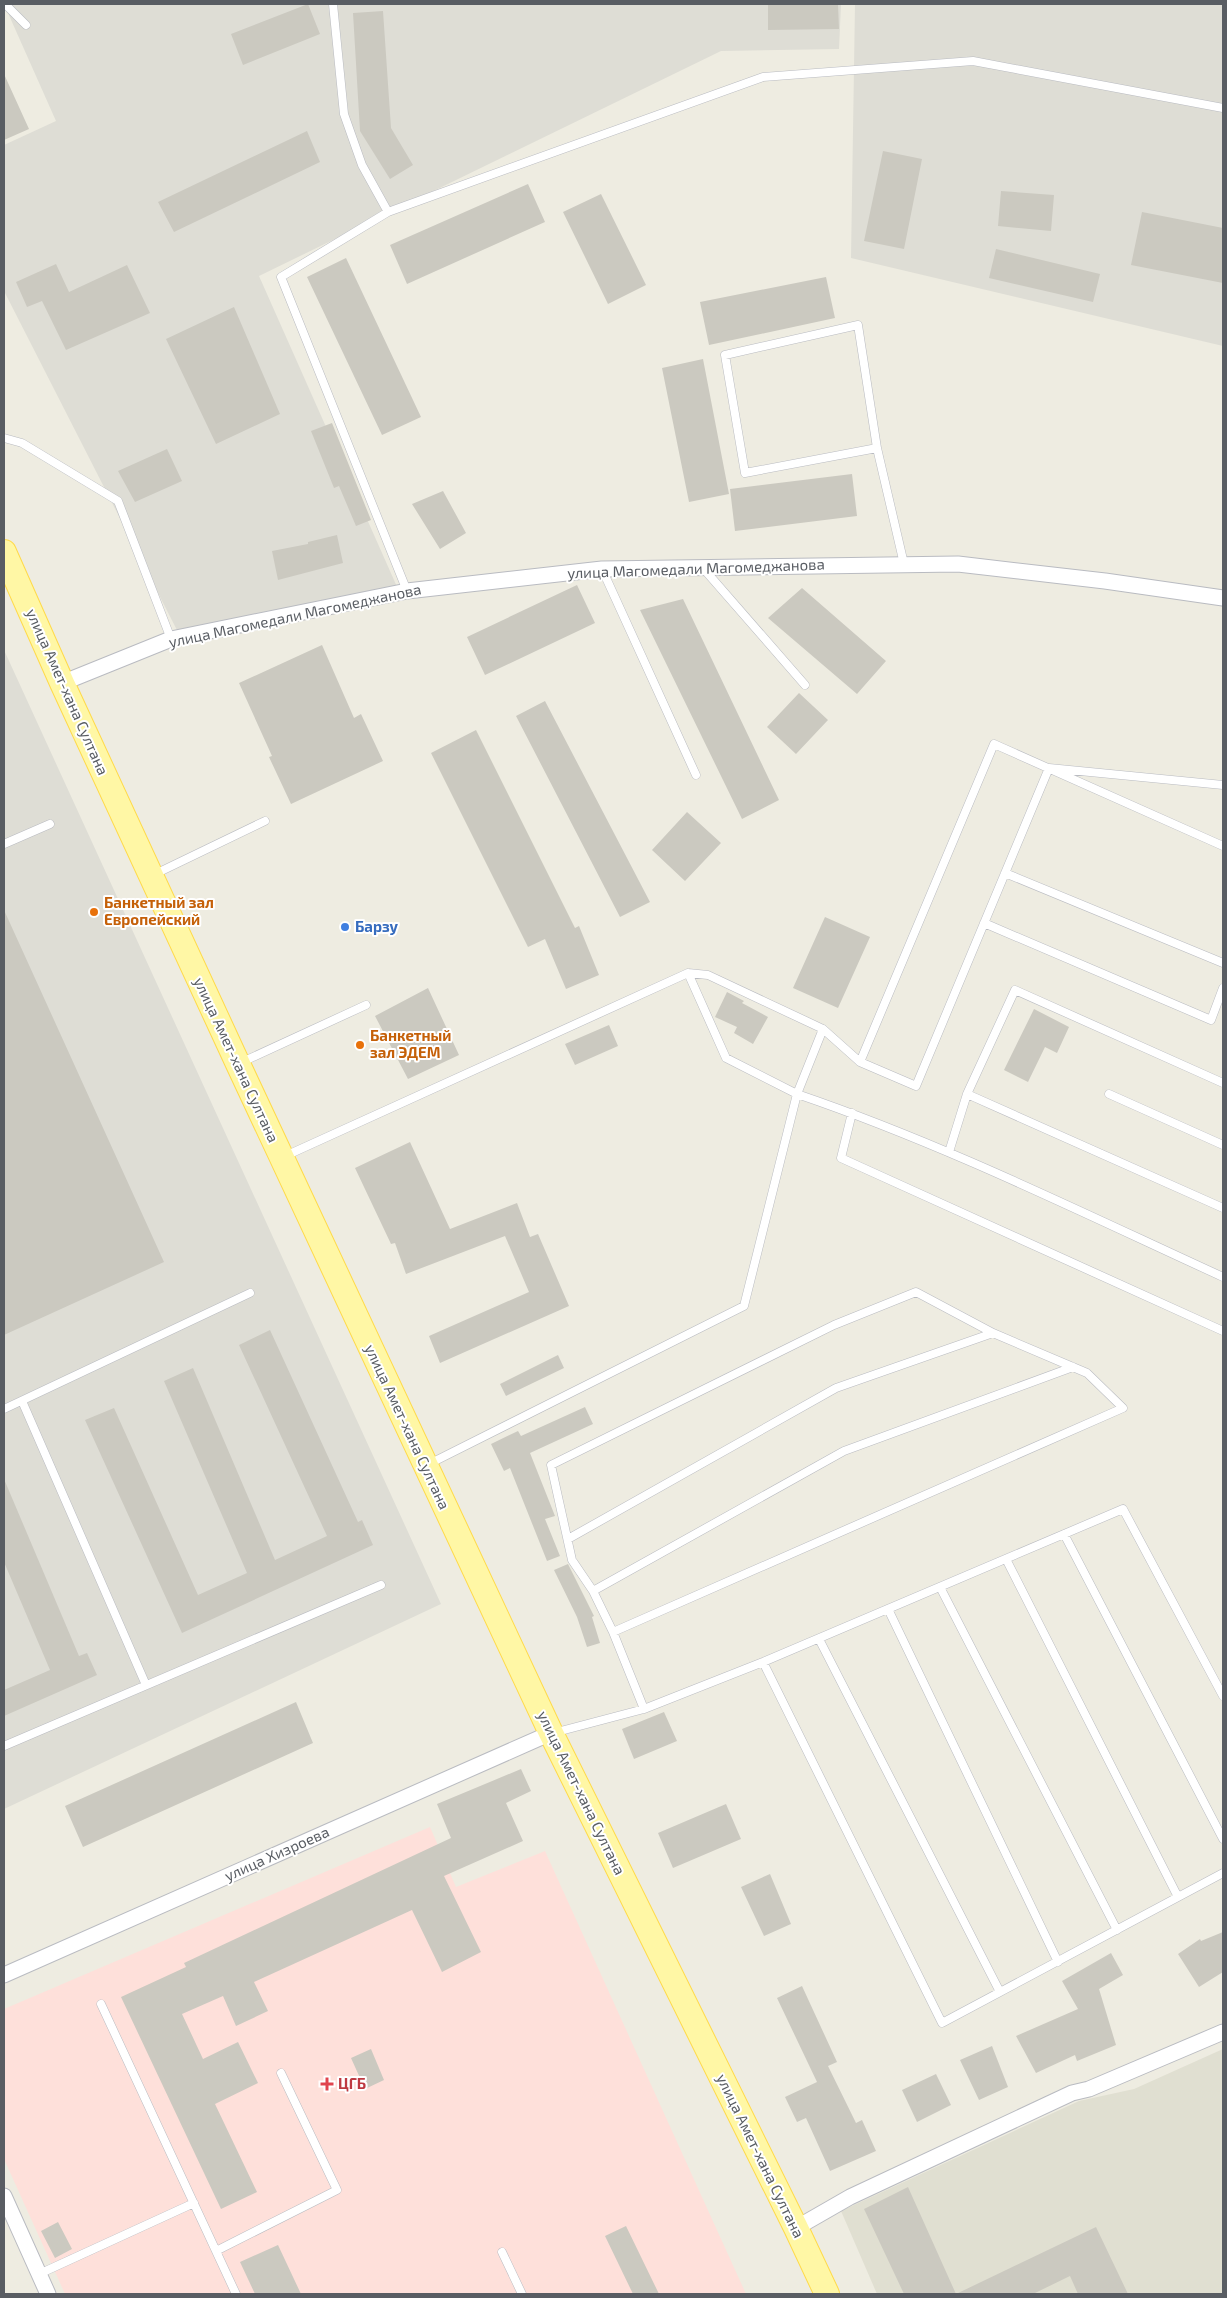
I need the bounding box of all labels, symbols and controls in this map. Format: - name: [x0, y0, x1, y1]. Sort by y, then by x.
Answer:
- street label: улица Магомедали Магомеджановa: [567, 555, 825, 582]
- street label: улица Магомедали Магомеджановa: [167, 579, 423, 652]
- street label: улица Амет-хана Султана: [22, 606, 113, 778]
- place label: Банкетный зал Европейский: [104, 893, 214, 928]
- marker: Банкетный зал Европейский: [88, 906, 100, 918]
- place label: Барзу: [355, 917, 399, 935]
- marker: Барзу: [339, 921, 351, 933]
- street label: улица Амет-хана Султана: [190, 974, 283, 1146]
- place label: Банкетный зал ЭДЕМ: [370, 1026, 451, 1061]
- marker: Банкетный зал ЭДЕМ: [354, 1039, 366, 1051]
- street label: улица Амет-хана Султана: [361, 1341, 454, 1513]
- street label: улица Амет-хана Султана: [533, 1708, 630, 1878]
- street label: улица Хизроева: [221, 1822, 332, 1885]
- street label: улица Амет-хана Султана: [712, 2071, 809, 2241]
- place label: ЦГБ: [338, 2074, 366, 2092]
- marker: ЦГБ: [320, 2077, 334, 2091]

